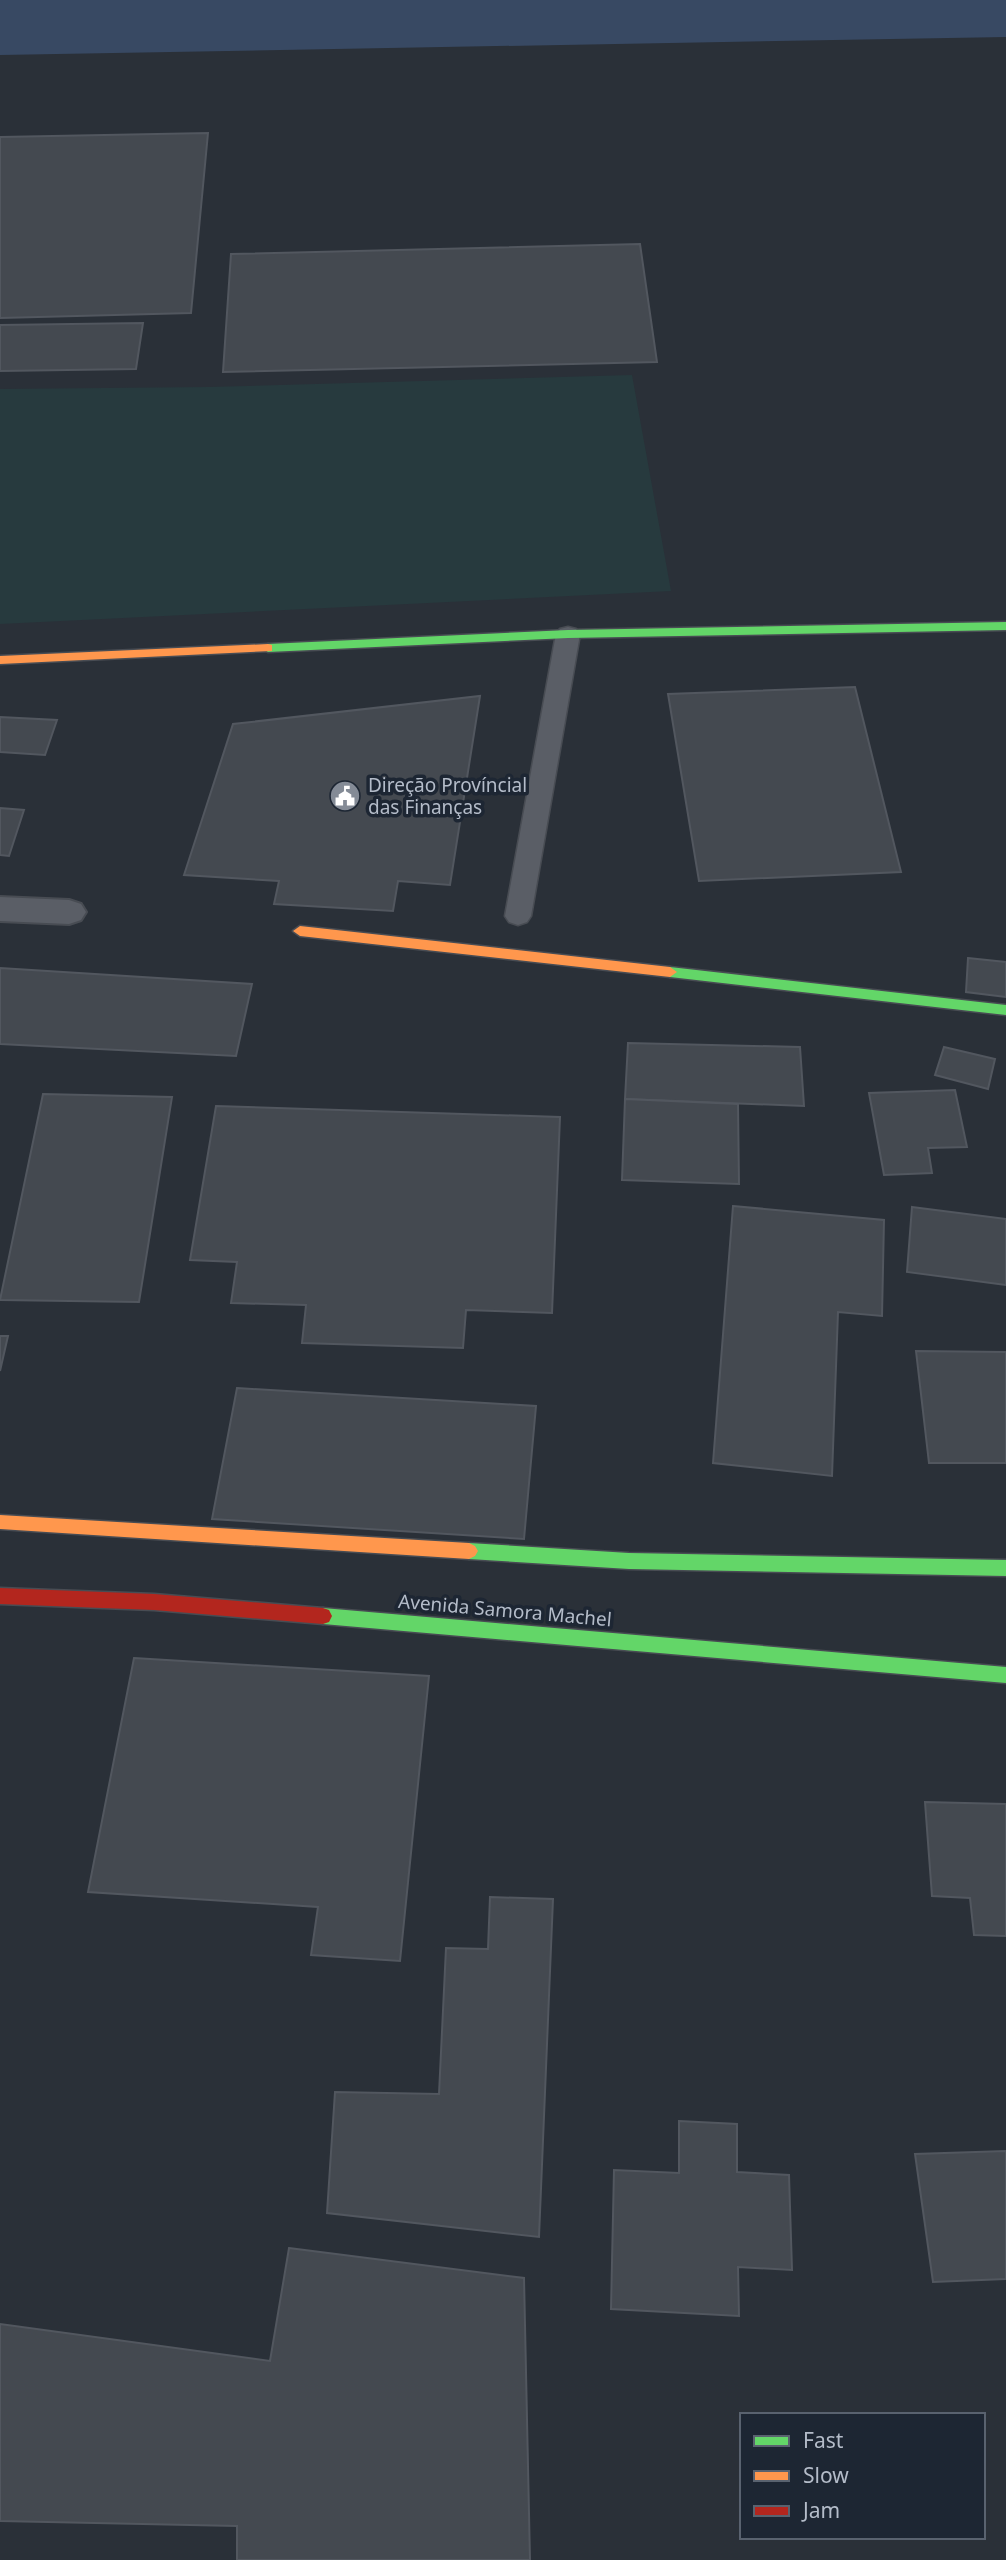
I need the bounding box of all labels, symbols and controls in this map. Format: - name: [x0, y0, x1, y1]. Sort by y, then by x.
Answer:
- place label: Direção Províncial das Finanças: [368, 772, 527, 820]
- public building icon: Direção Províncial das Finanças: [328, 779, 362, 813]
- street label: Avenida Samora Machel: [397, 1588, 613, 1632]
- legend: [740, 2413, 985, 2539]
- text: Fast: [803, 2426, 844, 2454]
- text: Slow: [803, 2461, 849, 2489]
- text: Jam: [801, 2496, 840, 2524]

